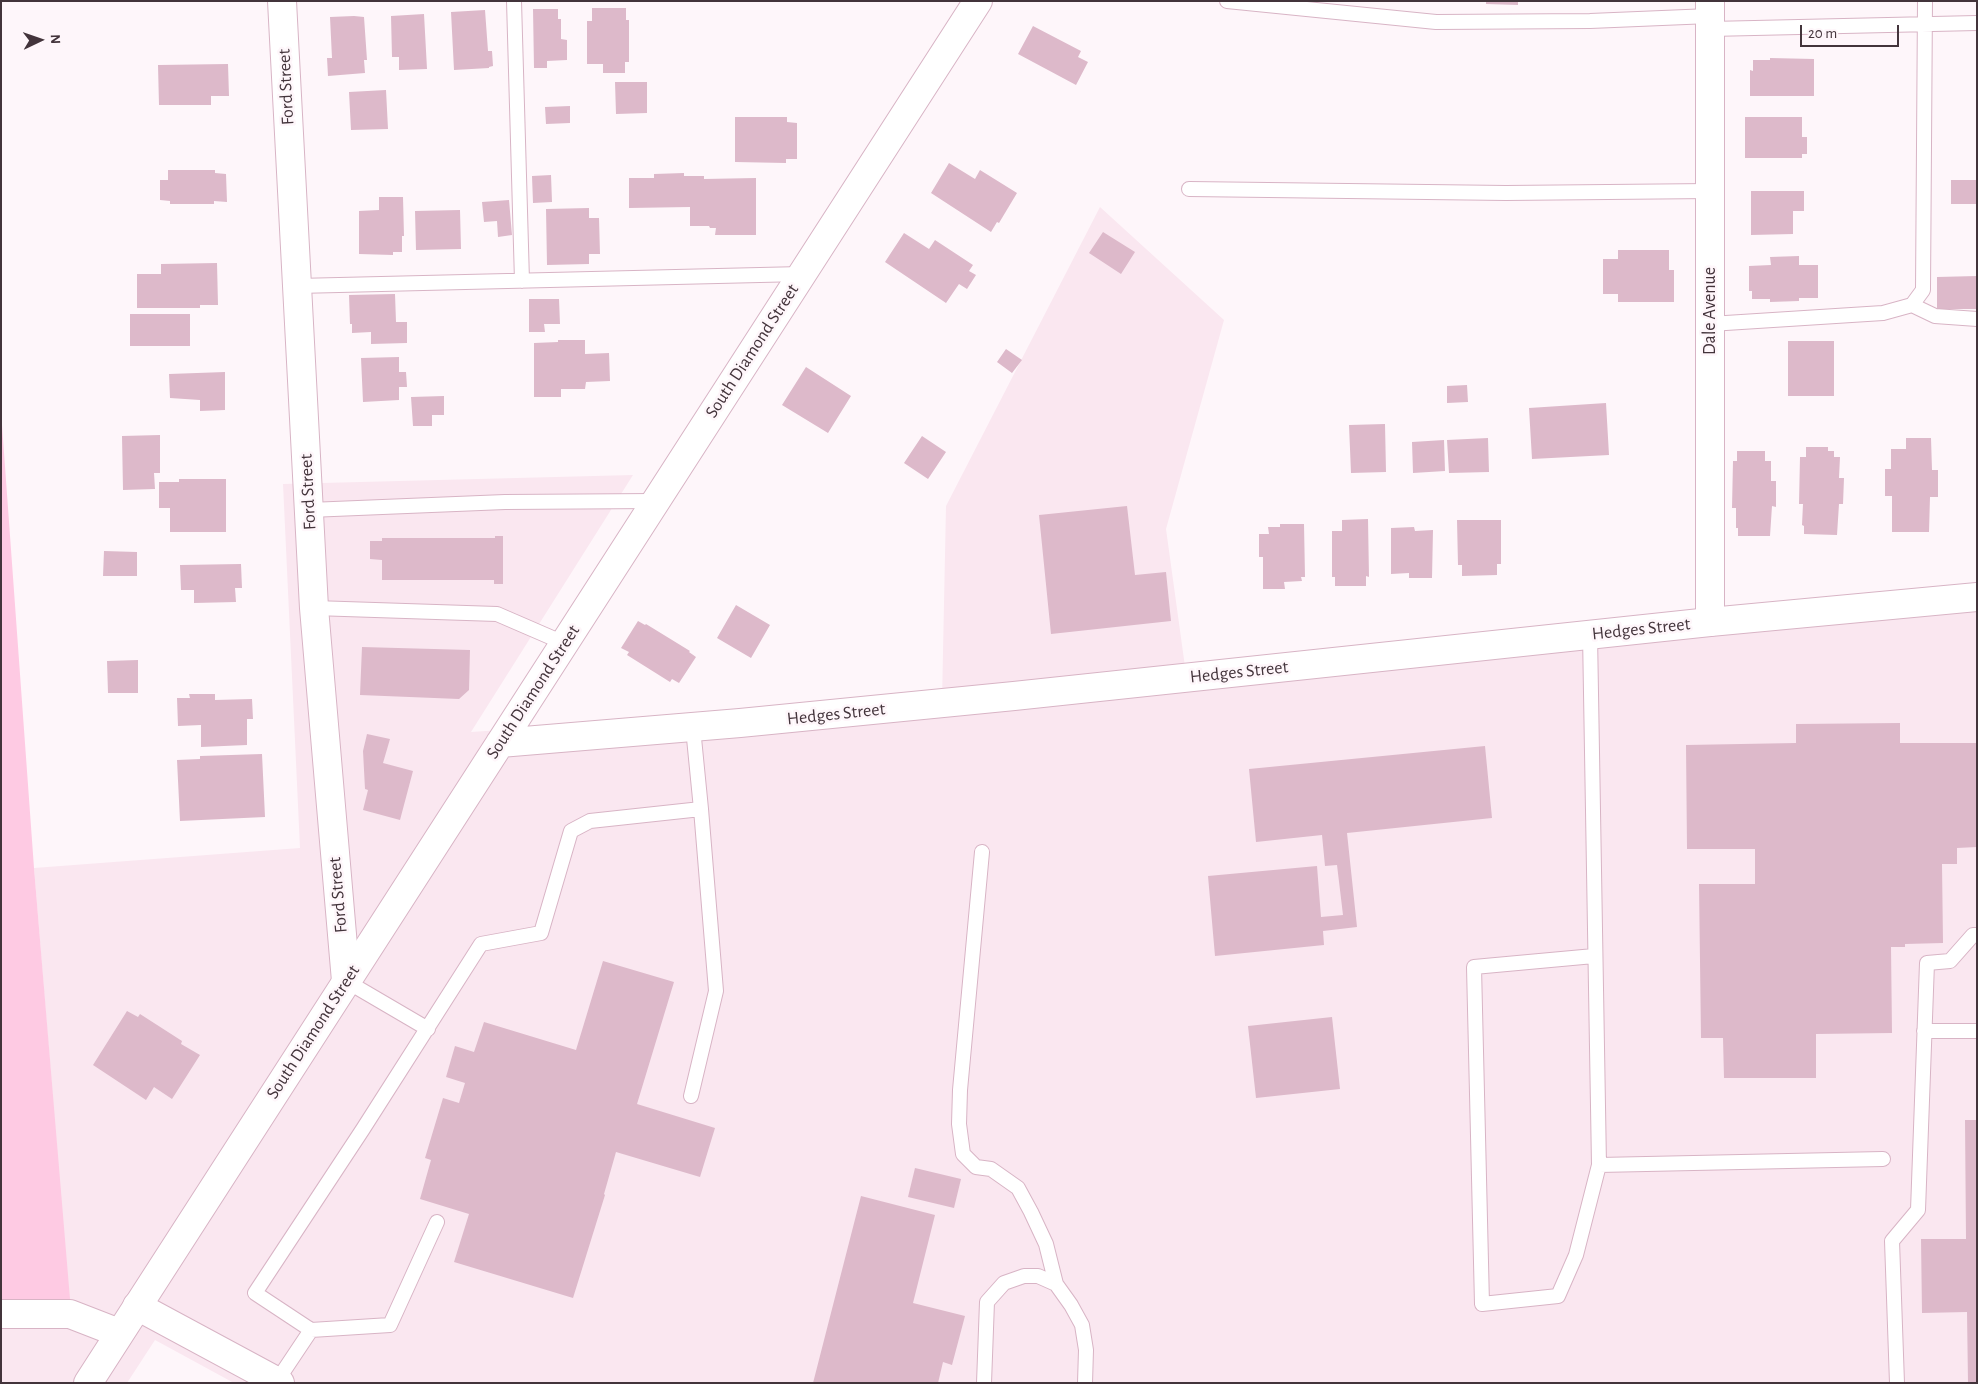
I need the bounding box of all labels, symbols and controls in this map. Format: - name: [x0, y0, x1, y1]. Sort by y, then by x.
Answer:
- north arrow: [15, 15, 65, 65]
- scale bar: [1803, 15, 1902, 47]
- text: 20 m: [1808, 26, 1837, 41]
- text: N: [48, 34, 62, 44]
- street label: Ford Street: [273, 48, 299, 126]
- street label: Dale Avenue: [1699, 267, 1721, 355]
- street label: South Diamond Street: [701, 280, 803, 422]
- street label: Ford Street: [295, 453, 321, 531]
- street label: Hedges Street: [1591, 613, 1691, 645]
- street label: South Diamond Street: [482, 621, 584, 763]
- street label: Hedges Street: [1189, 656, 1289, 688]
- street label: Hedges Street: [786, 698, 886, 730]
- street label: Ford Street: [324, 856, 352, 934]
- street label: South Diamond Street: [262, 961, 364, 1103]

